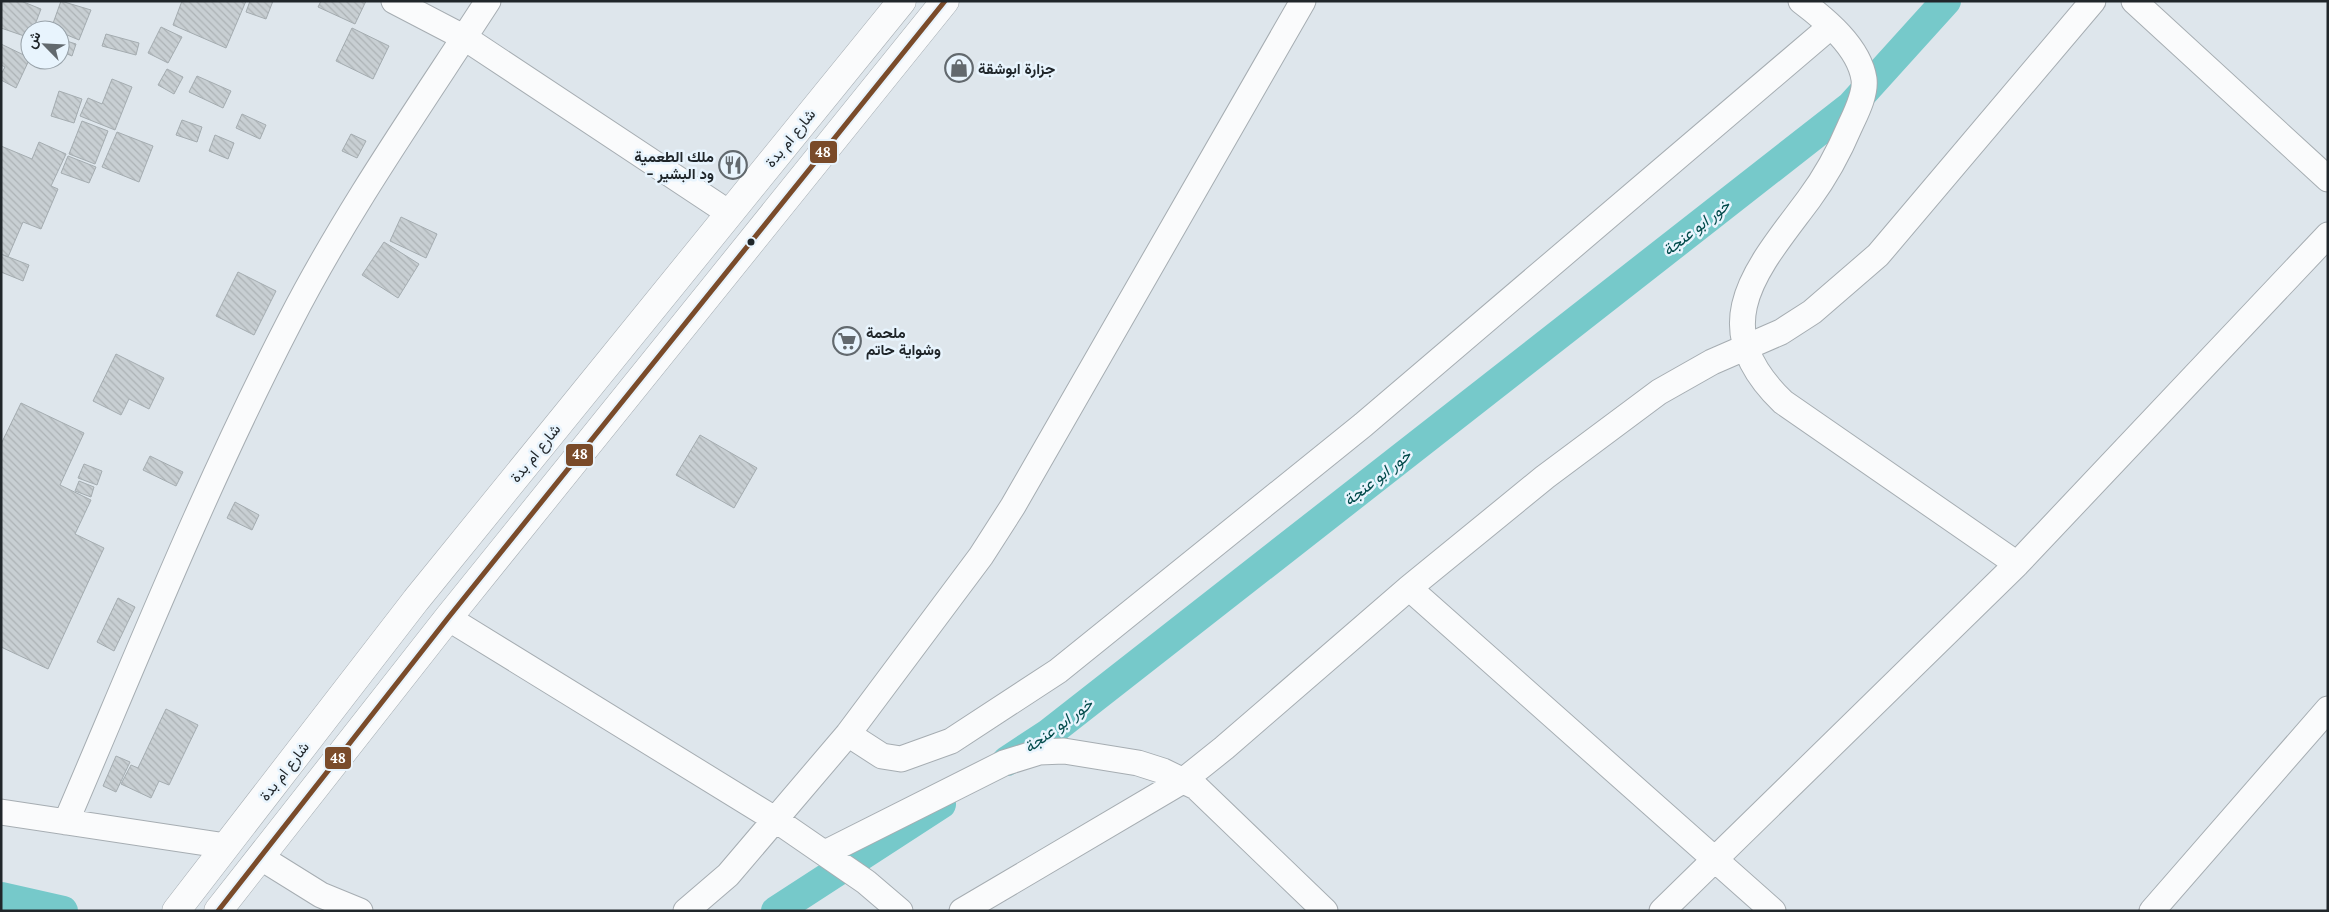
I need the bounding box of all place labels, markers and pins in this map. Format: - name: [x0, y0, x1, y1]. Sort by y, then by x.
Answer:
- shop icon: جزارة ابوشقة: [944, 53, 974, 83]
- place label: جزارة ابوشقة: [978, 59, 1055, 78]
- place label: ملك الطعمية - ود البشير: [634, 147, 714, 183]
- restaurant icon: ملك الطعمية - ود البشير: [718, 150, 748, 180]
- unlabelled marker: [746, 237, 756, 247]
- place label: ملحمة وشواية حاتم: [866, 323, 941, 360]
- supermarket icon: ملحمة وشواية حاتم: [832, 326, 862, 356]

